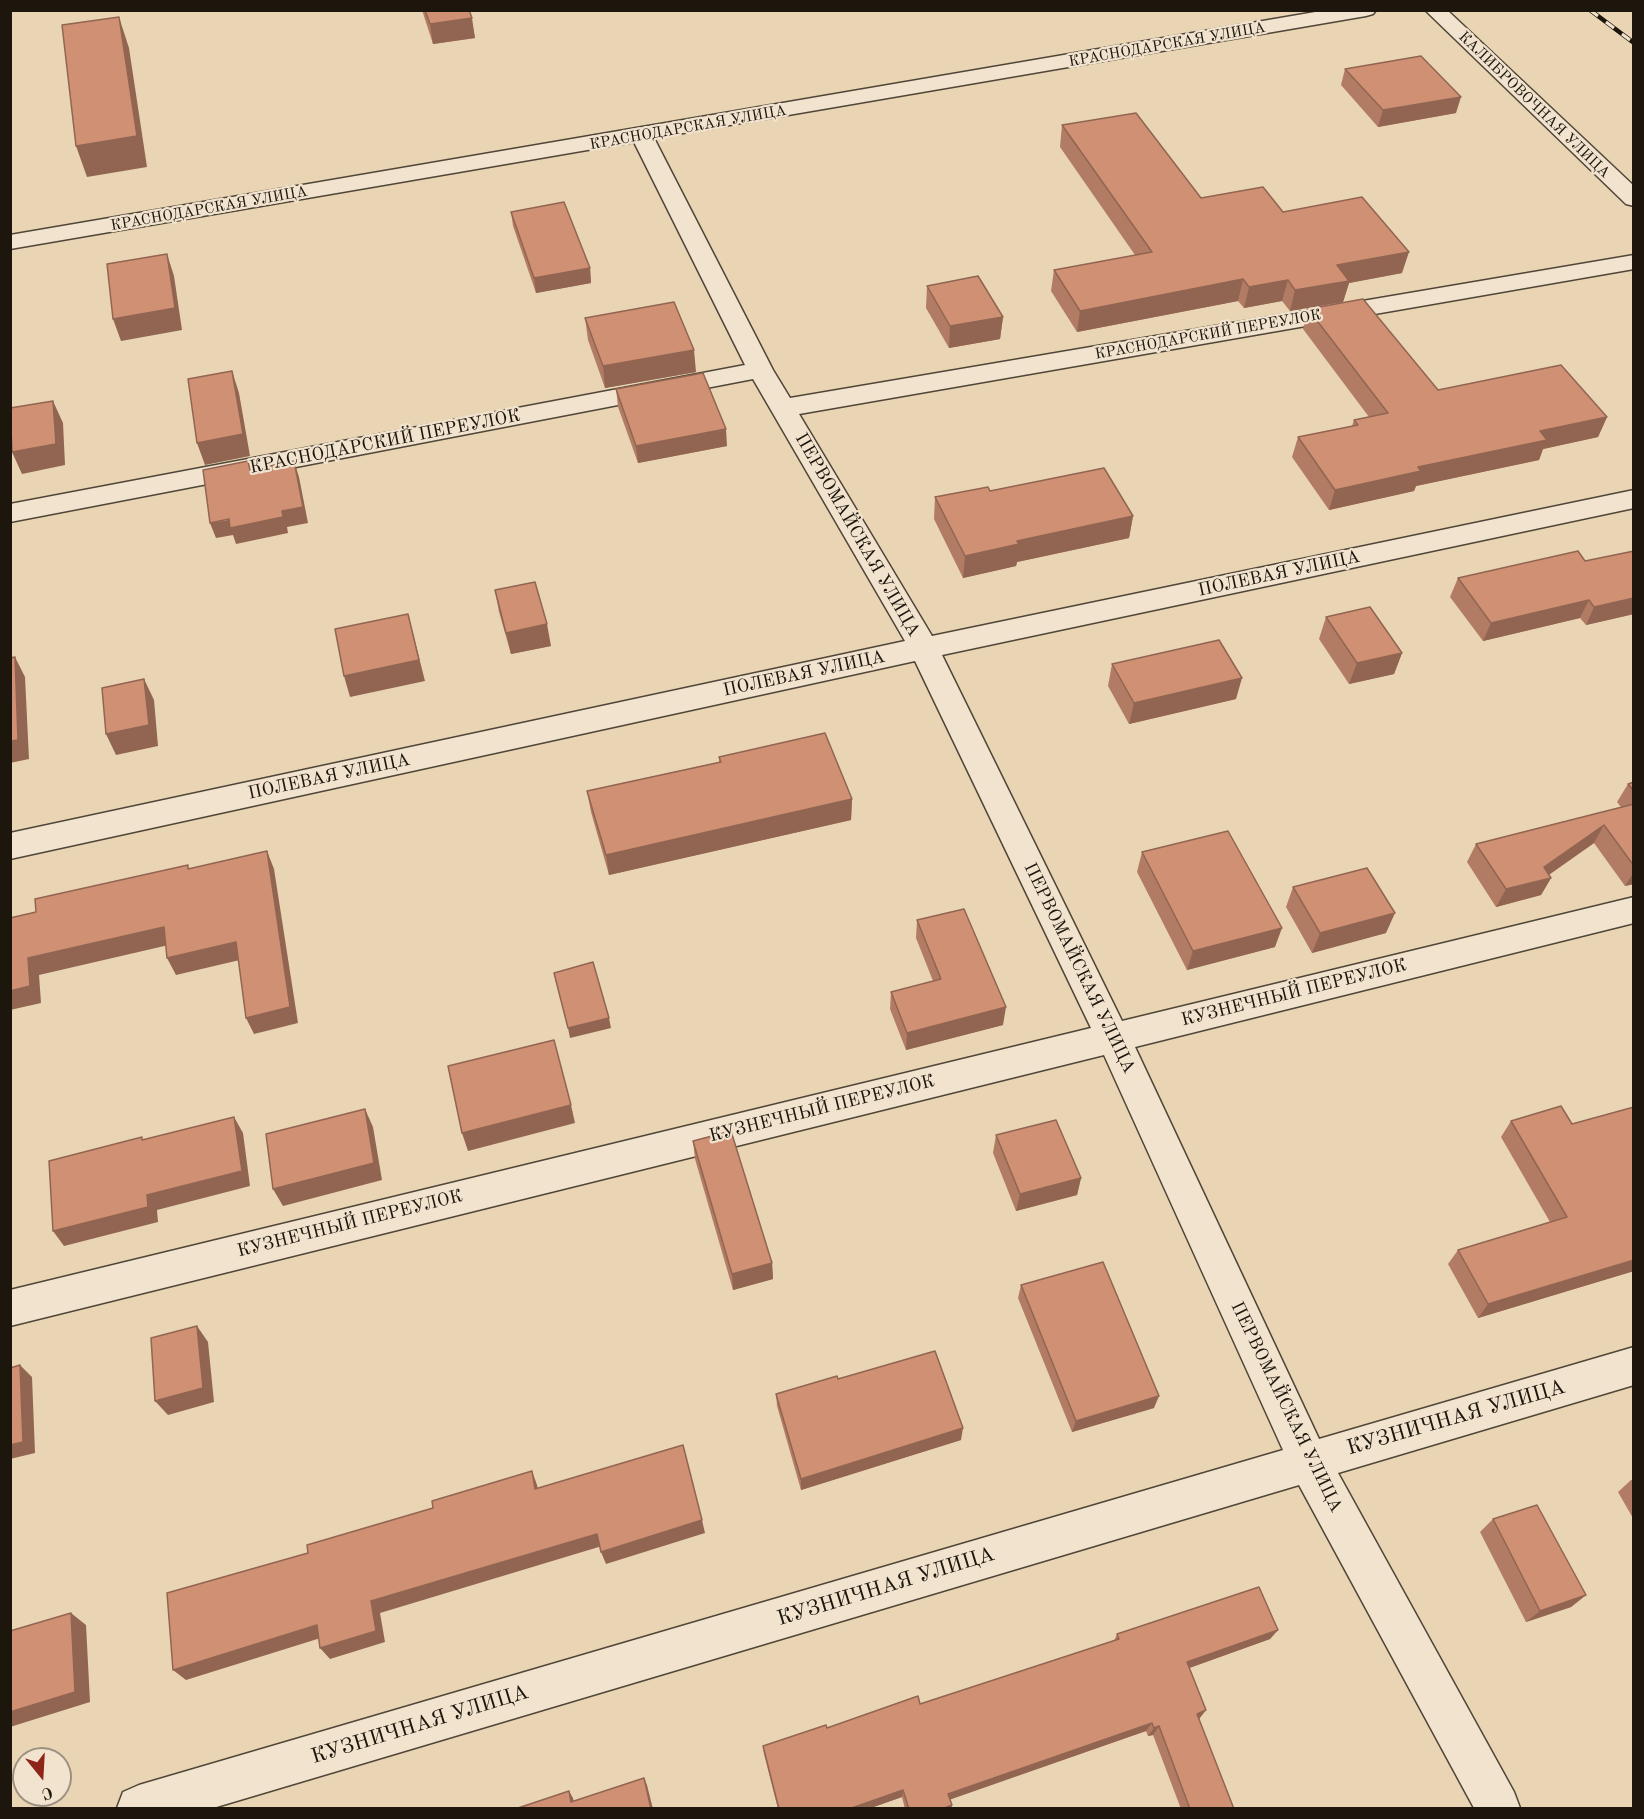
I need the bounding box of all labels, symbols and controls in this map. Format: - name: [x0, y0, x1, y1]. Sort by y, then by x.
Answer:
- street label: КРАСНОДАРСКАЯ УЛИЦА: [1067, 19, 1267, 71]
- street label: КАЛИБРОВОЧНАЯ УЛИЦА: [1455, 28, 1613, 182]
- street label: КРАСНОДАРСКАЯ УЛИЦА: [588, 102, 788, 154]
- street label: КРАСНОДАРСКАЯ УЛИЦА: [109, 183, 309, 235]
- street label: КРАСНОДАРСКИЙ ПЕРЕУЛОК: [1093, 306, 1323, 364]
- street label: КРАСНОДАРСКИЙ ПЕРЕУЛОК: [248, 405, 522, 479]
- street label: ПЕРВОМАЙСКАЯ УЛИЦА: [790, 429, 924, 641]
- street label: ПОЛЕВАЯ УЛИЦА: [1196, 546, 1362, 602]
- street label: ПОЛЕВАЯ УЛИЦА: [721, 646, 887, 702]
- street label: ПОЛЕВАЯ УЛИЦА: [246, 749, 412, 805]
- street label: ПЕРВОМАЙСКАЯ УЛИЦА: [1018, 859, 1140, 1077]
- street label: КУЗНЕЧНЫЙ ПЕРЕУЛОК: [1179, 954, 1409, 1032]
- street label: КУЗНЕЧНЫЙ ПЕРЕУЛОК: [707, 1070, 937, 1148]
- street label: КУЗНЕЧНЫЙ ПЕРЕУЛОК: [235, 1185, 465, 1263]
- street label: ПЕРВОМАЙСКАЯ УЛИЦА: [1225, 1298, 1347, 1516]
- street label: КУЗНИЧНАЯ УЛИЦА: [1344, 1375, 1568, 1461]
- street label: КУЗНИЧНАЯ УЛИЦА: [774, 1542, 998, 1632]
- street label: КУЗНИЧНАЯ УЛИЦА: [308, 1680, 532, 1770]
- north arrow: [12, 1747, 72, 1807]
- text: С: [39, 1783, 54, 1801]

